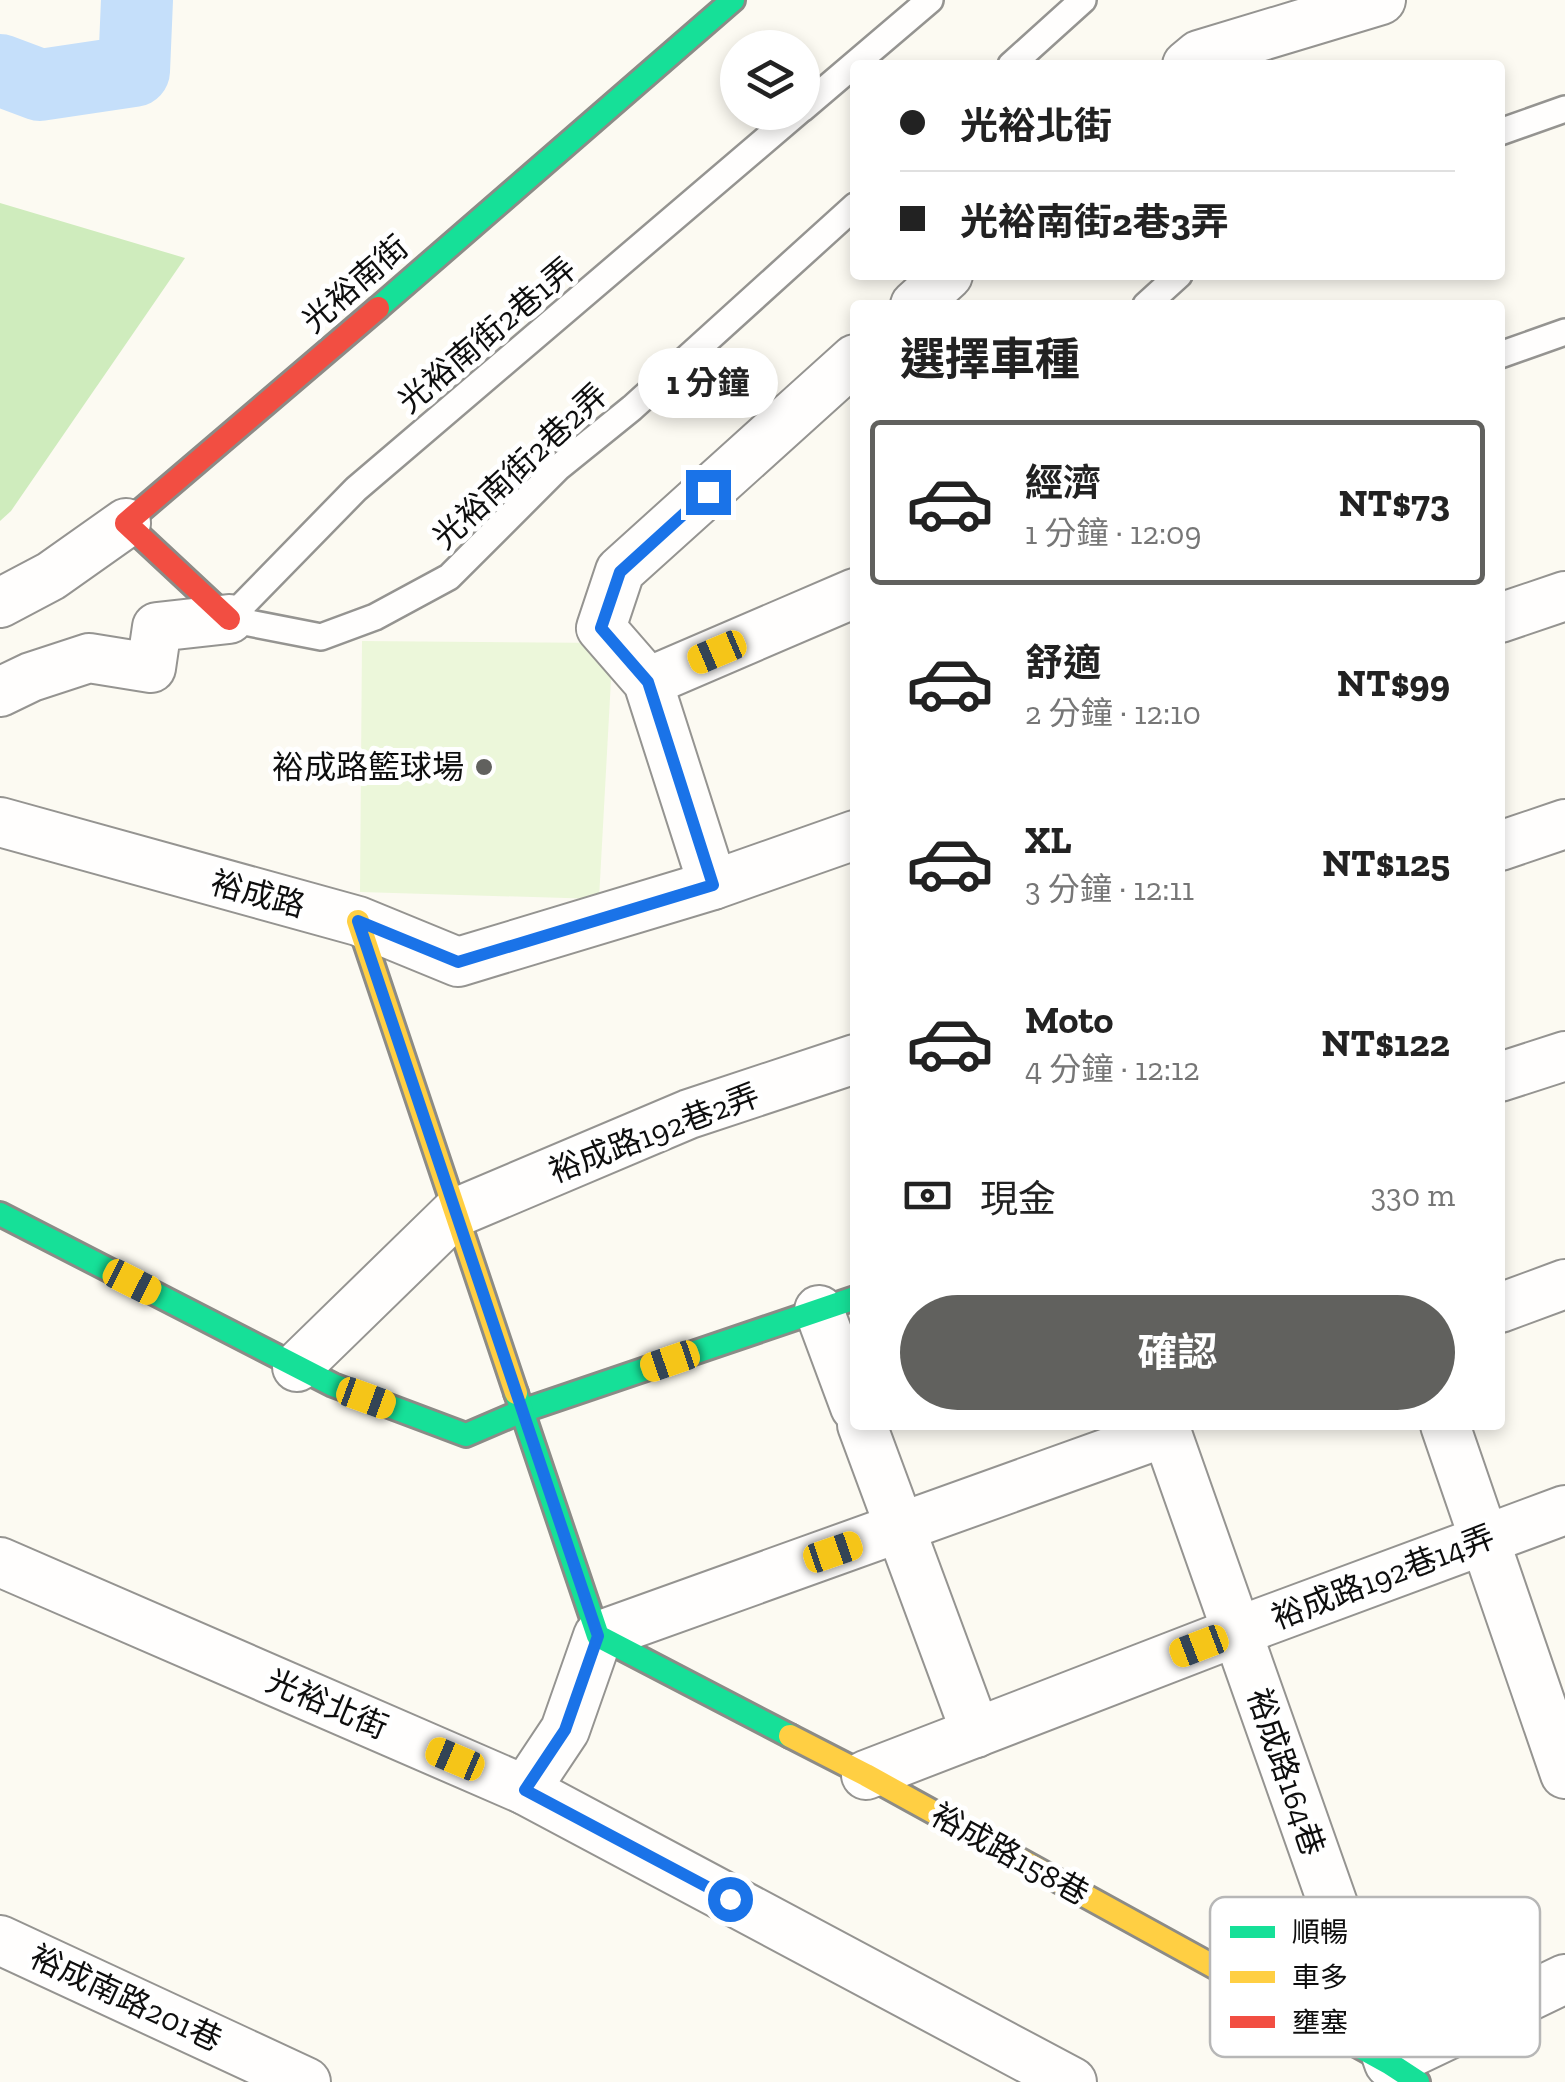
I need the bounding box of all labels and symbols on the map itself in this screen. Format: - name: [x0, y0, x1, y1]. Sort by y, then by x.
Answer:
- street label: 光裕南街: [294, 228, 416, 340]
- street label: 光裕南街2巷1弄: [390, 249, 584, 421]
- callout: 1 分鐘: [638, 347, 778, 417]
- street label: 光裕南街2巷2弄: [425, 375, 615, 557]
- route end: [686, 470, 731, 515]
- car: [684, 626, 750, 678]
- place label: 裕成路籃球場: [272, 748, 464, 786]
- marker: 裕成路籃球場: [473, 756, 495, 778]
- street label: 裕成路: [207, 863, 309, 925]
- street label: 裕成路192巷2弄: [543, 1075, 765, 1191]
- car: [98, 1255, 166, 1309]
- car: [637, 1337, 703, 1385]
- car: [333, 1374, 399, 1422]
- street label: 裕成路192巷14弄: [1266, 1517, 1500, 1637]
- car: [800, 1528, 866, 1576]
- car: [1166, 1621, 1232, 1671]
- street label: 光裕北街: [261, 1662, 393, 1746]
- street label: 裕成路164巷: [1240, 1683, 1332, 1861]
- car: [422, 1733, 488, 1785]
- street label: 裕成路158巷: [925, 1795, 1095, 1913]
- route start: [708, 1877, 753, 1922]
- legend: [1210, 1897, 1540, 2057]
- text: 順暢: [1292, 1916, 1348, 1949]
- street label: 裕成南路201巷: [24, 1937, 228, 2059]
- text: 車多: [1292, 1961, 1348, 1994]
- text: 壅塞: [1292, 2006, 1348, 2039]

